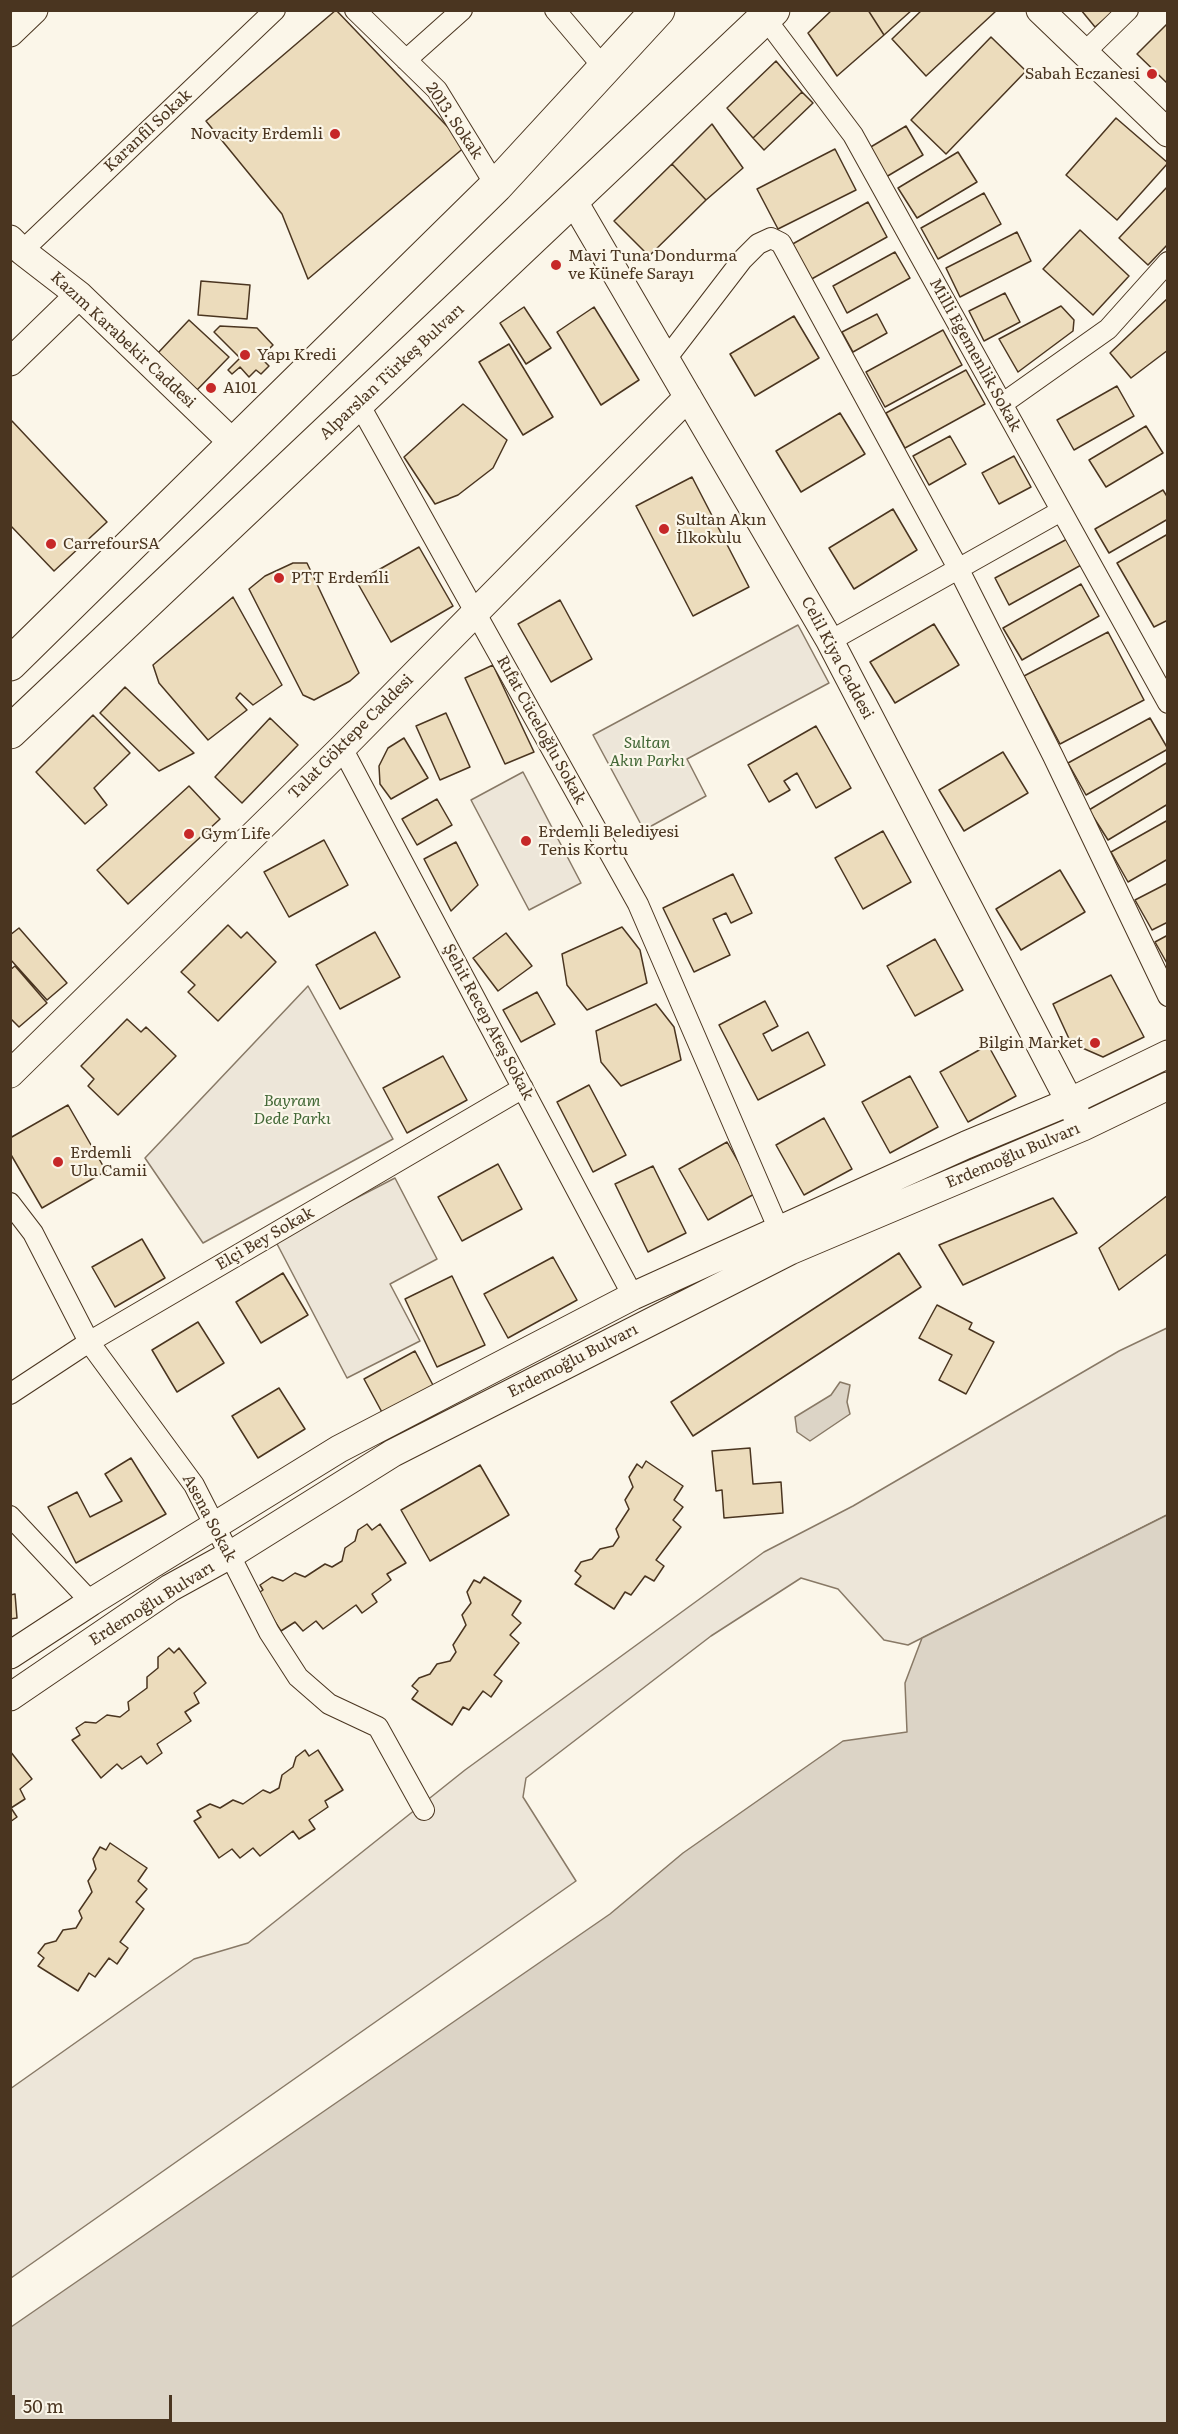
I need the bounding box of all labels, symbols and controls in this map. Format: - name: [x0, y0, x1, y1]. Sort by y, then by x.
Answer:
- place label: Sabah Eczanesi: [1025, 64, 1140, 84]
- marker: Sabah Eczanesi: [1145, 67, 1159, 81]
- street label: 2013. Sokak: [421, 79, 487, 163]
- street label: Karanfil Sokak: [100, 86, 196, 176]
- place label: Novacity Erdemli: [190, 124, 323, 144]
- marker: Novacity Erdemli: [328, 127, 342, 141]
- place label: Mavi Tuna Dondurma ve Künefe Sarayı: [568, 246, 737, 284]
- marker: Mavi Tuna Dondurma ve Künefe Sarayı: [549, 258, 563, 272]
- street label: Kazım Karabekir Caddesi: [46, 268, 200, 412]
- street label: Milli Egemenlik Sokak: [925, 275, 1025, 435]
- street label: Alparslan Türkeş Bulvarı: [316, 300, 468, 444]
- place label: Yapı Kredi: [257, 345, 336, 365]
- marker: Yapı Kredi: [238, 348, 252, 362]
- place label: A101: [223, 378, 257, 398]
- marker: A101: [204, 381, 218, 395]
- place label: Sultan Akın İlkokulu: [676, 510, 767, 548]
- marker: Sultan Akın İlkokulu: [657, 522, 671, 536]
- place label: CarrefourSA: [63, 534, 160, 554]
- marker: CarrefourSA: [44, 537, 58, 551]
- place label: PTT Erdemli: [291, 568, 389, 588]
- marker: PTT Erdemli: [272, 571, 286, 585]
- street label: Celil Kiya Caddesi: [797, 594, 877, 722]
- street label: Rıfat Cüceloğlu Sokak: [492, 653, 590, 807]
- street label: Talat Göktepe Caddesi: [285, 671, 417, 803]
- park label: Sultan Akın Parkı: [609, 733, 685, 771]
- place label: Erdemli Belediyesi Tenis Kortu: [538, 822, 679, 860]
- place label: Gym Life: [201, 824, 271, 844]
- marker: Gym Life: [182, 827, 196, 841]
- marker: Erdemli Belediyesi Tenis Kortu: [519, 834, 533, 848]
- street label: Şehit Recep Ateş Sokak: [439, 941, 537, 1103]
- place label: Bilgin Market: [978, 1033, 1083, 1053]
- marker: Bilgin Market: [1088, 1036, 1102, 1050]
- park label: Bayram Dede Parkı: [253, 1091, 331, 1129]
- street label: Erdemoğlu Bulvarı: [943, 1119, 1083, 1193]
- place label: Erdemli Ulu Camii: [70, 1143, 147, 1181]
- marker: Erdemli Ulu Camii: [51, 1155, 65, 1169]
- street label: Elçi Bey Sokak: [213, 1203, 317, 1275]
- street label: Erdemoğlu Bulvarı: [505, 1320, 641, 1402]
- street label: Asena Sokak: [178, 1471, 240, 1565]
- street label: Erdemoğlu Bulvarı: [86, 1558, 218, 1650]
- scale bar: [15, 2383, 176, 2421]
- text: 50 m: [23, 2392, 64, 2419]

